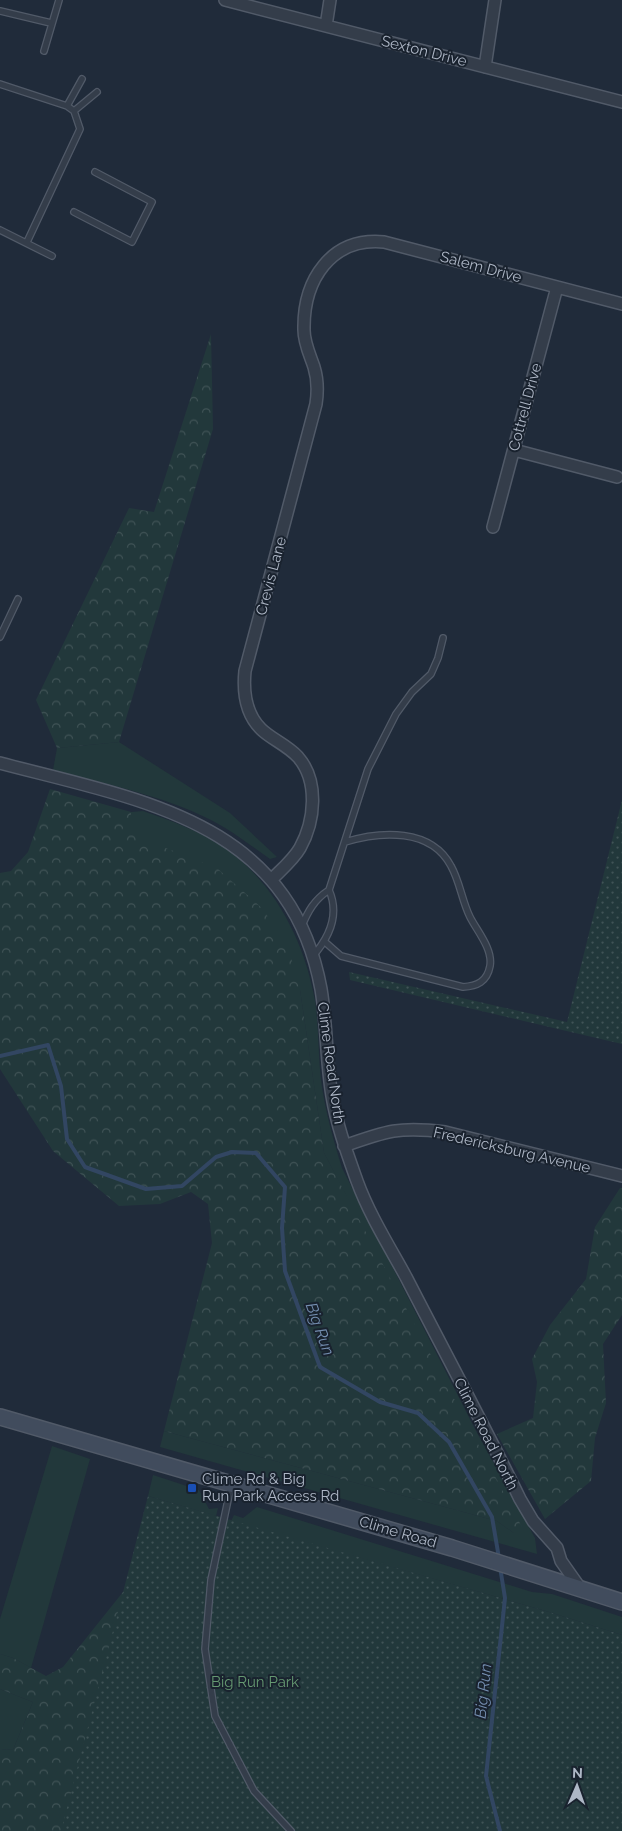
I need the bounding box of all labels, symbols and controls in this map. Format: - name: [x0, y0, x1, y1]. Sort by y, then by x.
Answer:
- street label: Sexton Drive: [379, 32, 469, 70]
- street label: Salem Drive: [438, 247, 524, 287]
- street label: Cottrell Drive: [505, 361, 545, 453]
- street label: Crevis Lane: [252, 535, 290, 617]
- street label: Clime Road North: [314, 1001, 348, 1125]
- street label: Fredericksburg Avenue: [432, 1123, 592, 1177]
- water label: Big Run: [302, 1300, 338, 1358]
- street label: Clime Road North: [450, 1375, 522, 1493]
- place label: Clime Rd & Big Run Park Access Rd: [202, 1470, 339, 1505]
- marker: Clime Rd & Big Run Park Access Rd: [186, 1482, 198, 1494]
- street label: Clime Road: [357, 1512, 439, 1552]
- water label: Big Run: [471, 1663, 495, 1719]
- park label: Big Run Park: [211, 1673, 299, 1691]
- north arrow: [552, 1761, 602, 1811]
- text: N: [572, 1765, 583, 1781]

